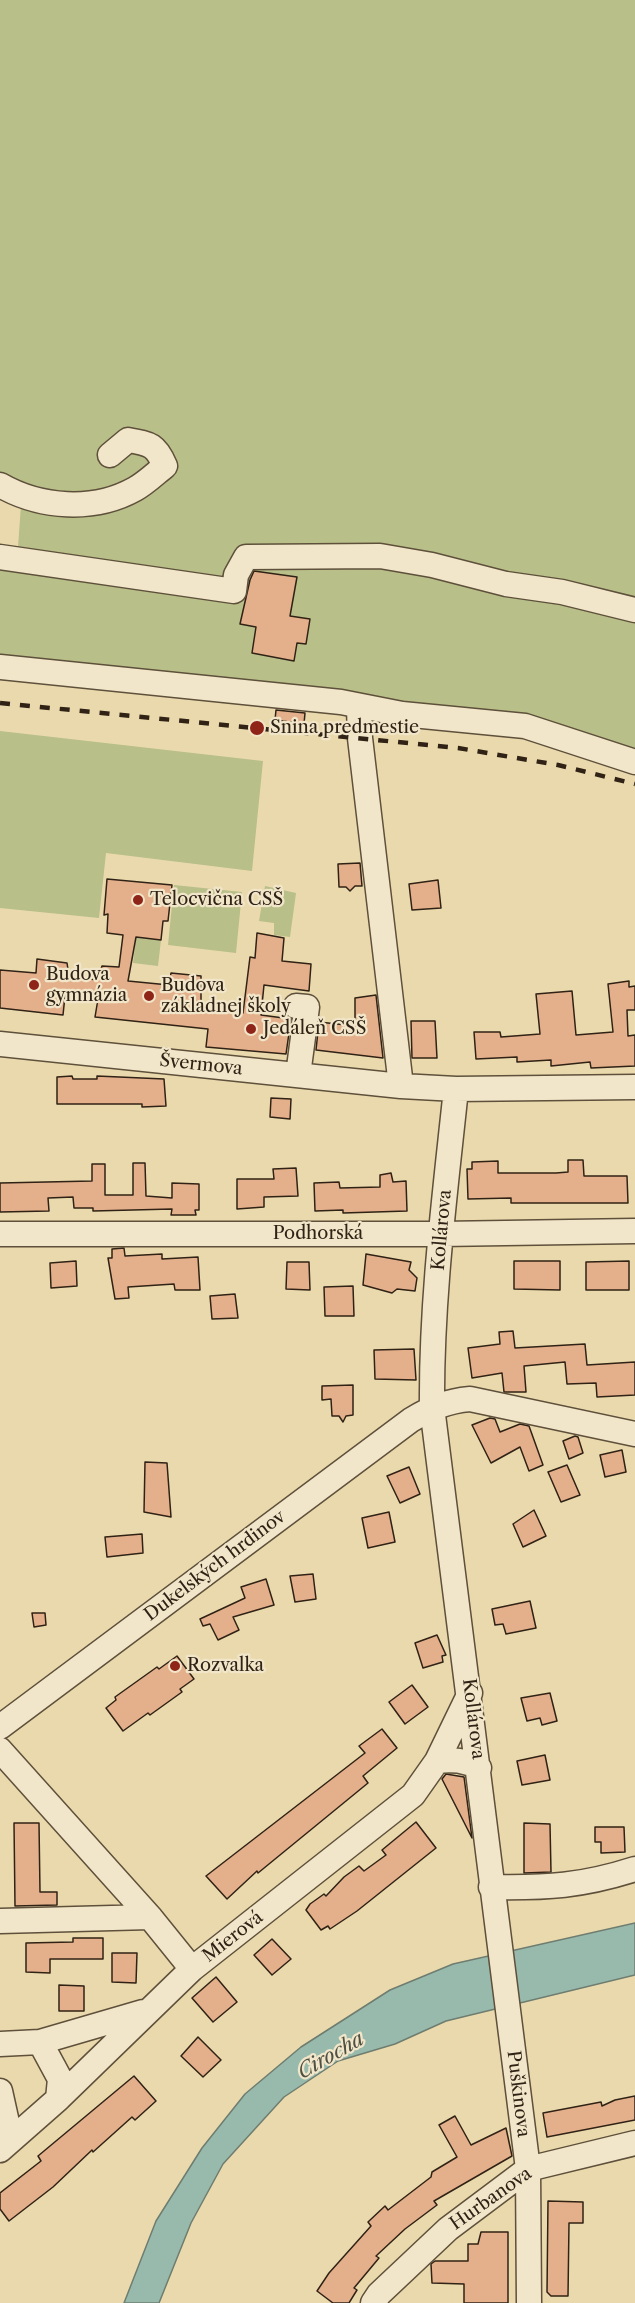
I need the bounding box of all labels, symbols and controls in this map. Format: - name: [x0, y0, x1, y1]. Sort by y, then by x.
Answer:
- place label: Snina predmestie: [270, 717, 419, 739]
- marker: Snina predmestie: [248, 719, 266, 737]
- place label: Telocvična CSŠ: [150, 889, 283, 911]
- marker: Telocvična CSŠ: [131, 893, 145, 907]
- place label: Budova gymnázia: [46, 964, 127, 1006]
- place label: Budova základnej školy: [161, 975, 291, 1018]
- marker: Budova gymnázia: [27, 978, 41, 992]
- marker: Budova základnej školy: [142, 989, 156, 1003]
- place label: Jedáleň CSŠ: [263, 1018, 366, 1040]
- marker: Jedáleň CSŠ: [244, 1022, 258, 1036]
- street label: Švermova: [158, 1050, 244, 1080]
- street label: Kollárova: [428, 1189, 456, 1271]
- street label: Podhorská: [273, 1223, 363, 1245]
- street label: Dukelských hrdinov: [140, 1506, 290, 1626]
- place label: Rozvalka: [187, 1655, 264, 1677]
- marker: Rozvalka: [168, 1659, 182, 1673]
- street label: Kollárova: [457, 1677, 489, 1761]
- street label: Mierová: [199, 1907, 267, 1967]
- water label: Cirocha: [293, 2027, 369, 2085]
- street label: Puškinova: [502, 2049, 534, 2139]
- street label: Hurbanova: [446, 2163, 536, 2235]

